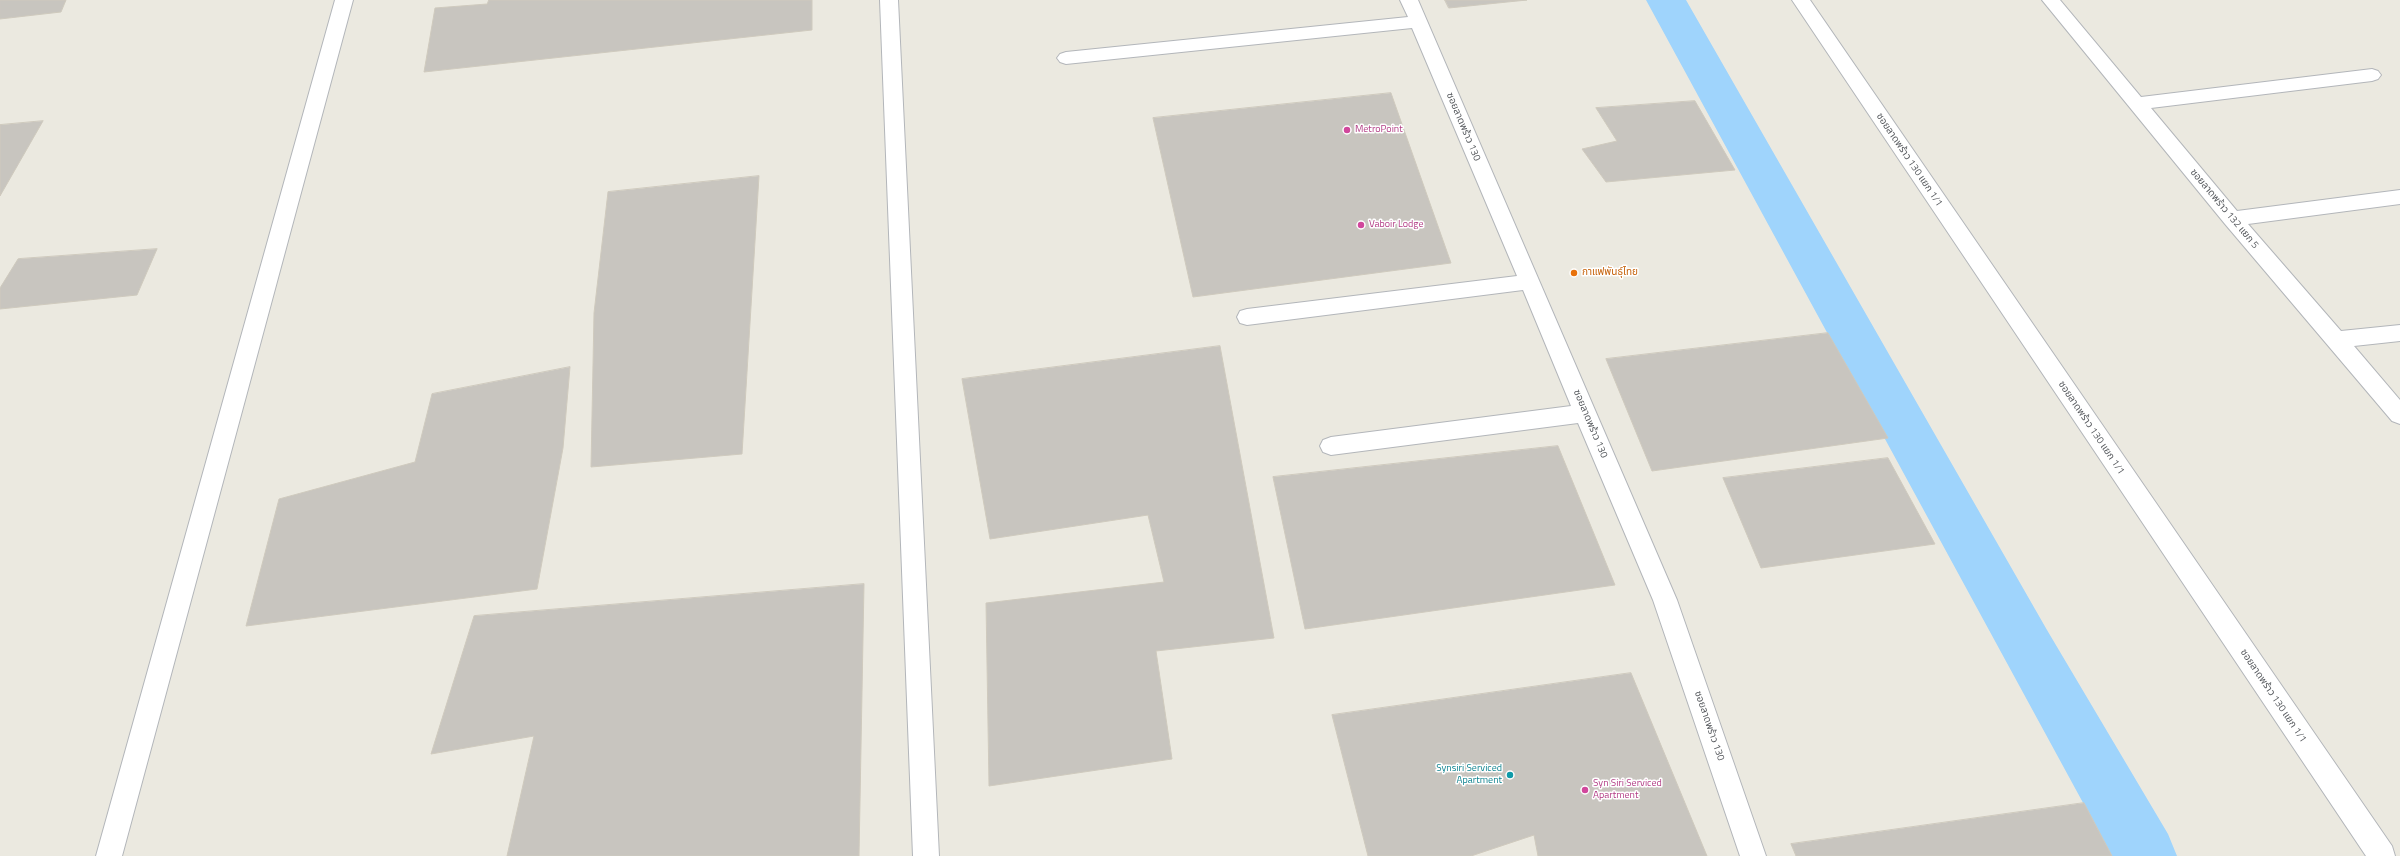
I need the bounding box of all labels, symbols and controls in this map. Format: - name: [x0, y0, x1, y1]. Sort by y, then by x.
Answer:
- street label: ซอยลาดพร้าว 130: [1443, 91, 1483, 163]
- street label: ซอยลาดพร้าว 130 แยก 1/1: [1873, 111, 1945, 209]
- place label: MetroPoint: [1355, 124, 1403, 136]
- marker: MetroPoint: [1342, 125, 1352, 135]
- street label: ซอยลาดพร้าว 132 แยก 5: [2187, 167, 2261, 251]
- place label: Vaboir Lodge: [1369, 219, 1423, 231]
- marker: Vaboir Lodge: [1356, 220, 1366, 230]
- place label: กาแฟพันธุ์ไทย: [1582, 267, 1638, 279]
- marker: กาแฟพันธุ์ไทย: [1569, 268, 1579, 278]
- street label: ซอยลาดพร้าว 130 แยก 1/1: [2055, 379, 2127, 477]
- street label: ซอยลาดพร้าว 130: [1570, 388, 1610, 460]
- street label: ซอยลาดพร้าว 130 แยก 1/1: [2237, 647, 2309, 745]
- street label: ซอยลาดพร้าว 130: [1691, 690, 1727, 762]
- place label: Synsiri Serviced Apartment: [1436, 763, 1502, 786]
- marker: Synsiri Serviced Apartment: [1505, 770, 1515, 780]
- place label: Syn Siri Serviced Apartment: [1593, 778, 1662, 802]
- marker: Syn Siri Serviced Apartment: [1580, 785, 1590, 795]

